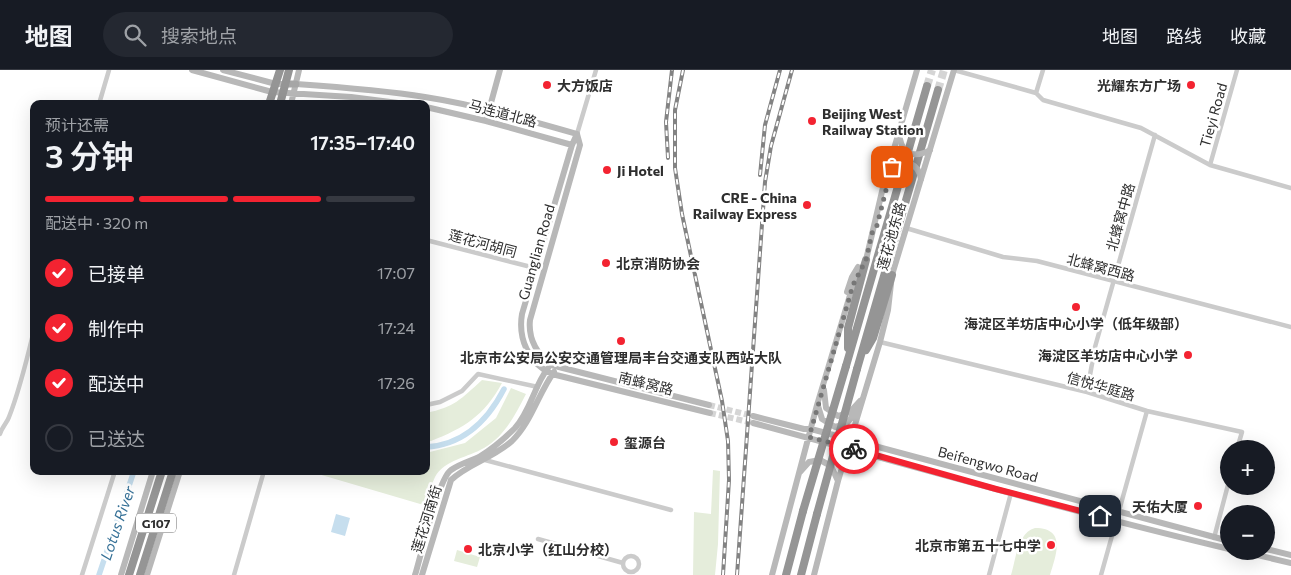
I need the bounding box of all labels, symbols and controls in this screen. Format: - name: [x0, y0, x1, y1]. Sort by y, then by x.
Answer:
- search box: [103, 12, 453, 57]
- text: 地图: [25, 21, 73, 50]
- icon: search: [121, 21, 149, 49]
- text: 搜索地点: [161, 24, 237, 47]
- text: 地图: [1102, 25, 1138, 47]
- text: 路线: [1166, 25, 1202, 47]
- text: 收藏: [1230, 25, 1266, 47]
- place label: 大方饭店: [557, 77, 613, 94]
- place label: 光耀东方广场: [1097, 77, 1181, 94]
- marker: 大方饭店: [541, 79, 553, 91]
- marker: 光耀东方广场: [1185, 79, 1197, 91]
- street label: Tieyi Road: [1196, 81, 1230, 149]
- street label: 马连道北路: [467, 96, 539, 130]
- place label: Beijing West Railway Station: [822, 105, 924, 138]
- text: 预计还需: [45, 115, 109, 134]
- marker: Beijing West Railway Station: [806, 115, 818, 127]
- text: 17:35–17:40: [310, 131, 415, 154]
- text: 3 分钟: [45, 135, 134, 175]
- pin: [871, 146, 913, 188]
- icon: bag: [878, 153, 906, 181]
- place label: Ji Hotel: [617, 162, 664, 179]
- marker: Ji Hotel: [601, 164, 613, 176]
- street label: 北蜂窝中路: [1102, 181, 1138, 253]
- place label: CRE - China Railway Express: [693, 189, 797, 222]
- marker: CRE - China Railway Express: [801, 199, 813, 211]
- street label: 莲花池东路: [873, 200, 909, 272]
- street label: Guanglian Road: [514, 202, 558, 302]
- text: 配送中 · 320 m: [45, 213, 148, 232]
- street label: 莲花河胡同: [447, 226, 519, 260]
- street label: 北蜂窝西路: [1065, 250, 1137, 284]
- place label: 北京消防协会: [616, 255, 700, 272]
- marker: 北京消防协会: [600, 257, 612, 269]
- icon: check: [45, 259, 73, 287]
- text: 已接单: [88, 262, 145, 285]
- text: 17:07: [377, 263, 415, 282]
- marker: 海淀区羊坊店中心小学（低年级部）: [1070, 301, 1082, 313]
- icon: check: [45, 314, 73, 342]
- place label: 海淀区羊坊店中心小学（低年级部）: [964, 315, 1188, 332]
- text: 制作中: [88, 317, 145, 340]
- text: 17:24: [378, 318, 415, 337]
- marker: 北京市公安局公安交通管理局丰台交通支队西站大队: [615, 335, 627, 347]
- place label: 海淀区羊坊店中心小学: [1038, 347, 1178, 364]
- place label: 北京市公安局公安交通管理局丰台交通支队西站大队: [460, 349, 782, 366]
- marker: 海淀区羊坊店中心小学: [1182, 349, 1194, 361]
- street label: 南蜂窝路: [617, 368, 675, 398]
- street label: 信悦华庭路: [1065, 368, 1137, 404]
- icon: check: [45, 369, 73, 397]
- text: 配送中: [88, 372, 145, 395]
- text: 17:26: [377, 373, 415, 392]
- courier: [829, 424, 879, 474]
- text: 已送达: [88, 427, 145, 450]
- place label: 玺源台: [624, 434, 666, 451]
- icon: bike: [840, 435, 868, 463]
- marker: 玺源台: [608, 436, 620, 448]
- map controls: [1220, 440, 1275, 560]
- button: +: [1220, 440, 1275, 495]
- street label: Beifengwo Road: [936, 442, 1040, 486]
- water label: Lotus River: [96, 483, 138, 562]
- street label: 莲花河南街: [408, 483, 444, 555]
- pin: [1079, 495, 1121, 537]
- place label: 天佑大厦: [1132, 498, 1188, 515]
- marker: 天佑大厦: [1192, 500, 1204, 512]
- icon: home: [1086, 502, 1114, 530]
- button: −: [1220, 505, 1275, 560]
- road number: G107: [136, 513, 176, 532]
- place label: 北京市第五十七中学: [915, 537, 1041, 554]
- marker: 北京市第五十七中学: [1045, 539, 1057, 551]
- place label: 北京小学（红山分校）: [478, 541, 618, 558]
- marker: 北京小学（红山分校）: [462, 543, 474, 555]

